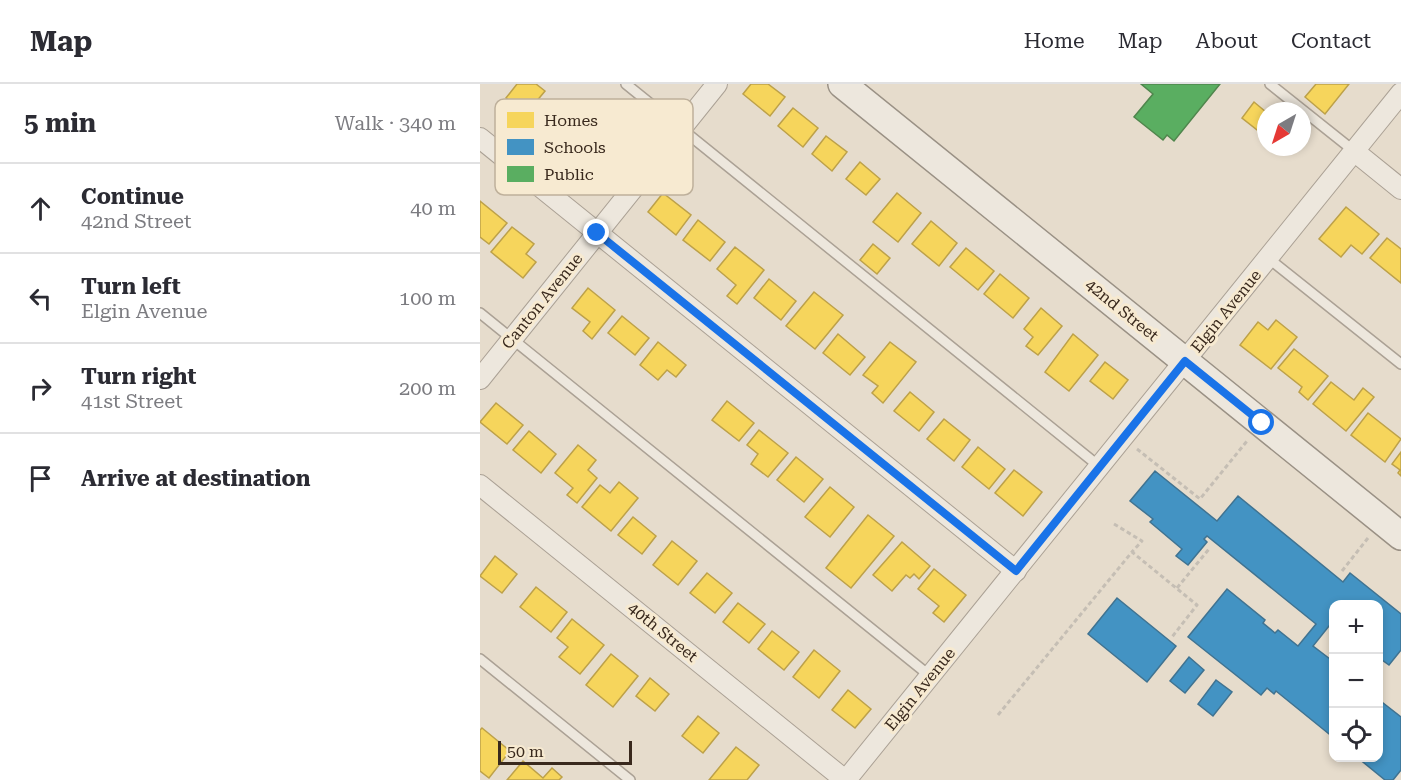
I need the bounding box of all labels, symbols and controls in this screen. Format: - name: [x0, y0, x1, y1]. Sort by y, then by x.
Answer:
- text: Map: [30, 25, 92, 58]
- text: Home: [1024, 29, 1085, 53]
- text: Map: [1118, 29, 1163, 53]
- text: About: [1196, 29, 1258, 53]
- text: Contact: [1291, 29, 1371, 53]
- legend: [495, 99, 693, 195]
- north arrow: [1257, 102, 1311, 156]
- text: 5 min: [24, 108, 96, 138]
- text: Walk · 340 m: [335, 111, 456, 135]
- text: Homes: [544, 111, 598, 130]
- text: Schools: [544, 138, 606, 157]
- text: Public: [544, 165, 594, 184]
- text: Continue: [81, 184, 184, 209]
- icon: ahead: [24, 192, 57, 225]
- text: 40 m: [410, 196, 456, 220]
- text: 42nd Street: [81, 209, 192, 233]
- route end: [583, 219, 609, 245]
- street label: Canton Avenue: [498, 249, 587, 353]
- street label: Elgin Avenue: [1187, 266, 1265, 356]
- text: Turn left: [81, 274, 181, 299]
- street label: 42nd Street: [1082, 275, 1162, 345]
- icon: left: [24, 282, 57, 315]
- text: 100 m: [399, 286, 456, 310]
- text: Elgin Avenue: [81, 299, 207, 323]
- text: Turn right: [81, 364, 196, 389]
- icon: right: [24, 372, 57, 405]
- text: 200 m: [399, 376, 456, 400]
- text: 41st Street: [81, 389, 183, 413]
- route start: [1248, 409, 1274, 435]
- icon: arrive: [24, 462, 57, 495]
- text: Arrive at destination: [81, 466, 310, 491]
- street label: 40th Street: [624, 598, 702, 666]
- map controls: [1329, 600, 1383, 762]
- button: +: [1329, 600, 1383, 654]
- street label: Elgin Avenue: [881, 644, 959, 734]
- button: −: [1329, 654, 1383, 708]
- button: locate: [1329, 708, 1383, 762]
- scale bar: [498, 738, 632, 766]
- text: 50 m: [507, 742, 544, 761]

